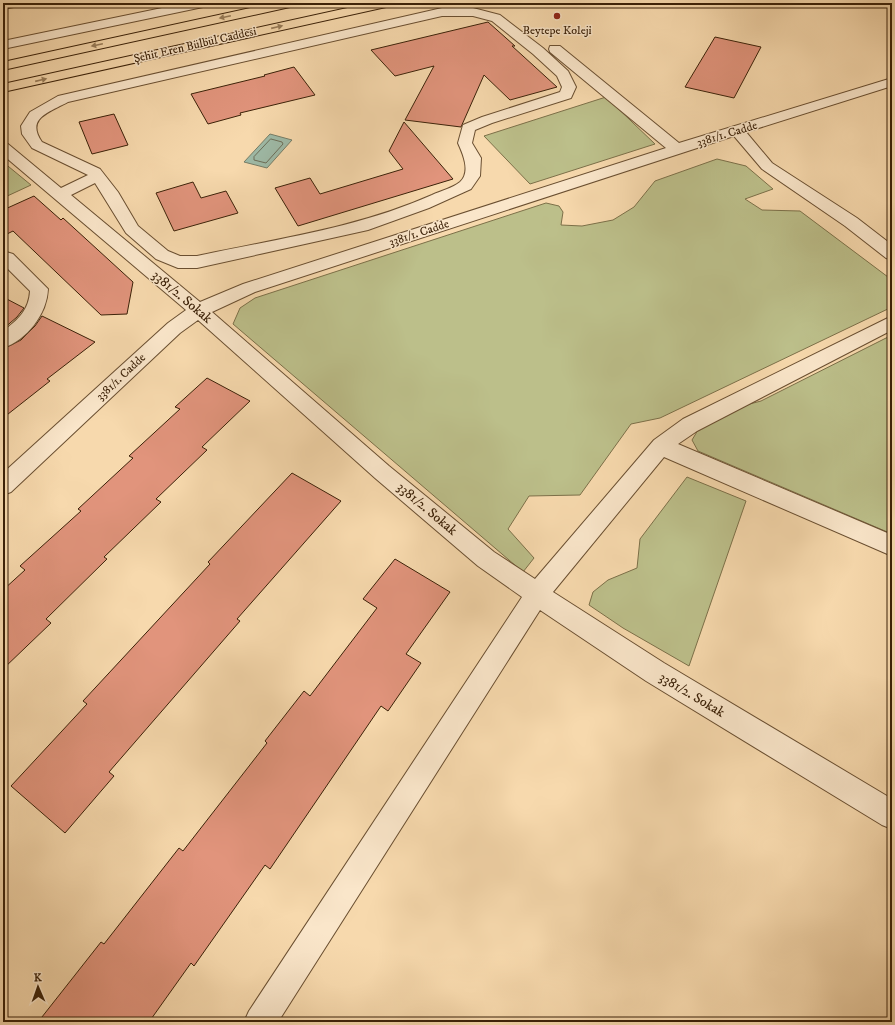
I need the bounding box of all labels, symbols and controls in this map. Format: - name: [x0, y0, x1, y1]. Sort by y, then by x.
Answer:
- marker: Beytepe Koleji: [552, 11, 562, 21]
- one-way arrow: [218, 15, 231, 21]
- place label: Beytepe Koleji: [522, 23, 592, 38]
- street label: Şehit Eren Bülbül Caddesi: [132, 24, 258, 66]
- one-way arrow: [271, 24, 283, 30]
- one-way arrow: [91, 42, 104, 48]
- one-way arrow: [35, 76, 47, 82]
- street label: 3381/1. Cadde: [695, 118, 759, 150]
- street label: 3381/1. Cadde: [387, 216, 451, 250]
- street label: 3381/2. Sokak: [148, 266, 216, 328]
- street label: 3381/1. Cadde: [93, 350, 149, 404]
- street label: 3381/2. Sokak: [393, 478, 461, 540]
- street label: 3381/2. Sokak: [656, 668, 728, 722]
- north arrow: [18, 967, 58, 1007]
- text: K: [34, 971, 42, 985]

